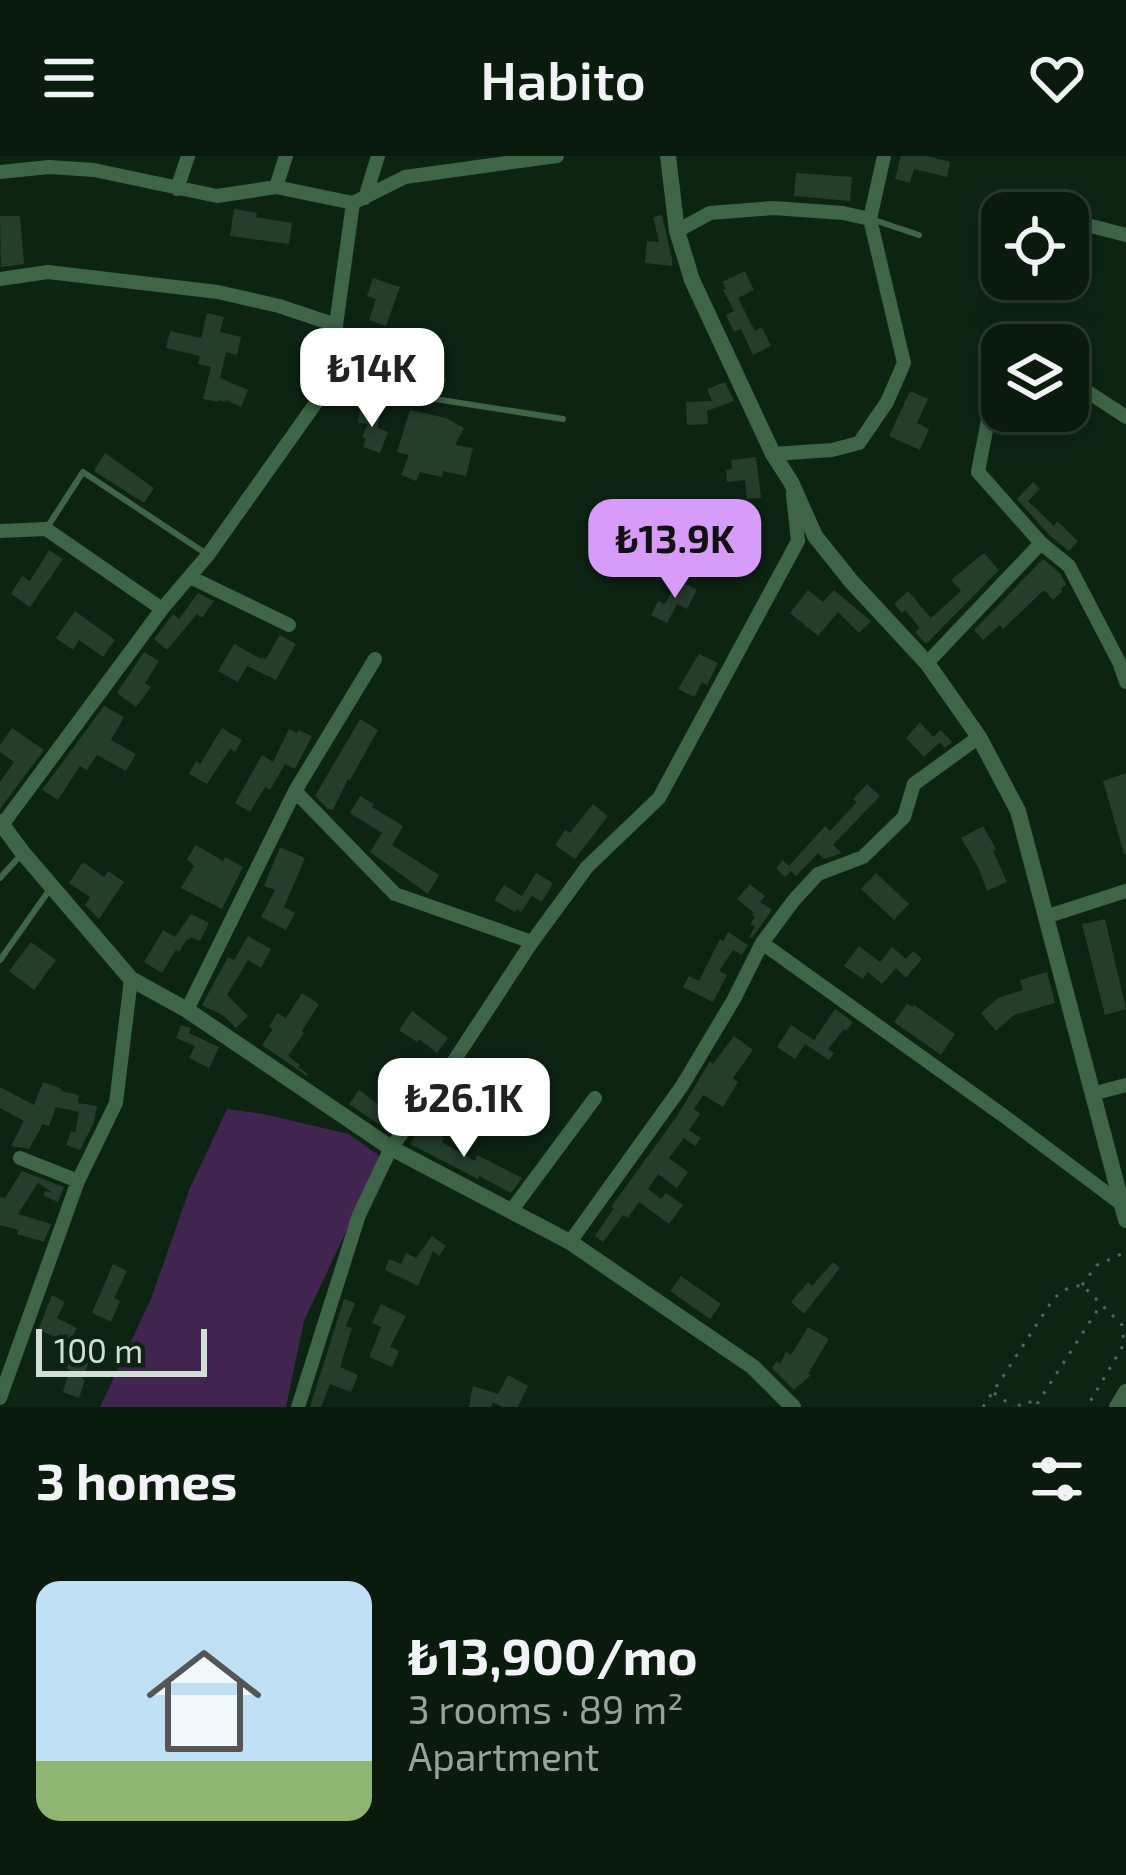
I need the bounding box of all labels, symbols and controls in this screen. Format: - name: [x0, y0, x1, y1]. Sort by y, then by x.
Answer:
- icon: menu: [36, 45, 102, 111]
- icon: heart: [1024, 45, 1090, 111]
- text: Habito: [480, 46, 646, 111]
- map controls: [981, 192, 1089, 432]
- button: locate: [981, 192, 1089, 300]
- button: layers: [981, 324, 1089, 432]
- pin: ₺14K: [301, 328, 443, 430]
- text: ₺14K: [327, 343, 417, 390]
- pin: ₺13.9K: [577, 499, 773, 601]
- text: ₺13.9K: [615, 514, 735, 561]
- pin: ₺26.1K: [366, 1058, 562, 1160]
- text: ₺26.1K: [405, 1073, 523, 1120]
- scale bar: [36, 1323, 207, 1376]
- text: 100 m: [54, 1330, 143, 1370]
- icon: filters: [1024, 1446, 1090, 1512]
- text: 3 homes: [36, 1449, 237, 1510]
- text: ₺13,900/mo: [408, 1624, 698, 1685]
- icon: home: [132, 1629, 276, 1773]
- text: 3 rooms · 89 m²: [408, 1685, 683, 1732]
- text: Apartment: [408, 1732, 599, 1779]

